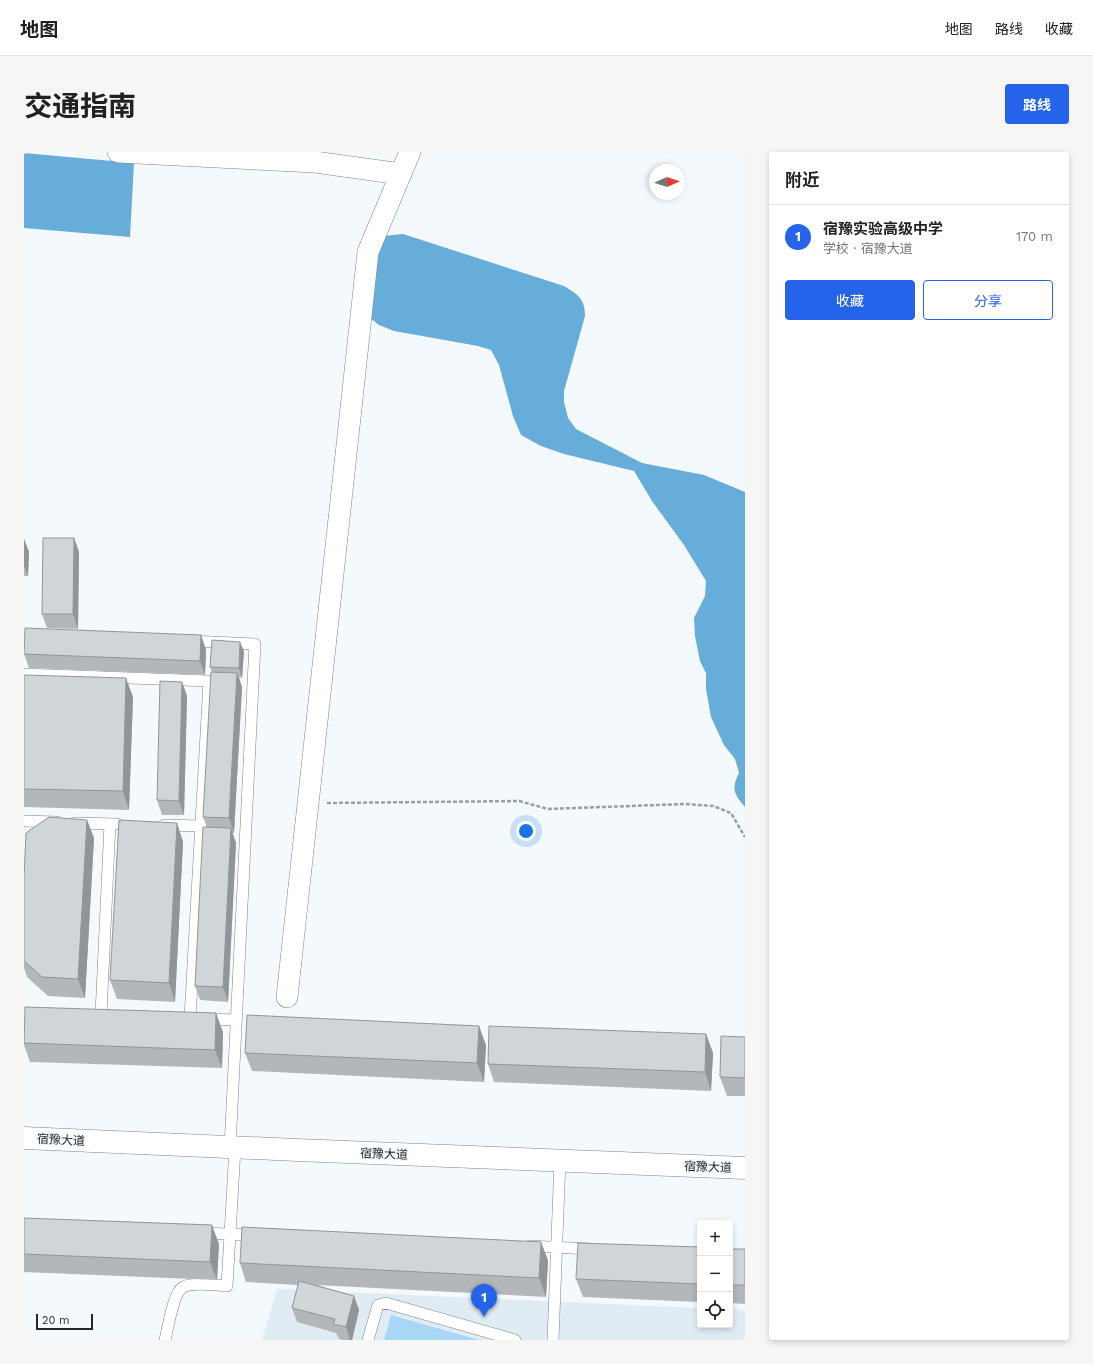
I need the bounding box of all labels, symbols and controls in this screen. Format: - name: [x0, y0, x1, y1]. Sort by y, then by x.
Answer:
- text: 地图: [20, 18, 58, 41]
- text: 地图: [945, 21, 973, 37]
- text: 路线: [995, 21, 1023, 37]
- text: 收藏: [1045, 21, 1073, 37]
- button: 路线: [1005, 84, 1069, 124]
- text: 交通指南: [24, 90, 136, 123]
- north arrow: [649, 164, 685, 200]
- text: 附近: [785, 170, 819, 190]
- text: 宿豫实验高级中学: [823, 220, 943, 238]
- text: 1: [795, 229, 801, 244]
- text: 170 m: [1016, 229, 1053, 244]
- text: 学校 · 宿豫大道: [823, 241, 913, 256]
- button: 收藏: [785, 280, 915, 320]
- button: 分享: [923, 280, 1053, 320]
- your location: [516, 821, 536, 841]
- street label: 宿豫大道: [37, 1132, 85, 1148]
- street label: 宿豫大道: [360, 1146, 408, 1162]
- street label: 宿豫大道: [684, 1159, 732, 1175]
- map controls: [697, 1220, 733, 1328]
- button: +: [697, 1220, 733, 1256]
- button: −: [697, 1256, 733, 1292]
- pin: 1: [471, 1284, 497, 1317]
- button: locate: [697, 1292, 733, 1328]
- scale bar: [36, 1312, 93, 1331]
- text: 20 m: [42, 1314, 70, 1327]

